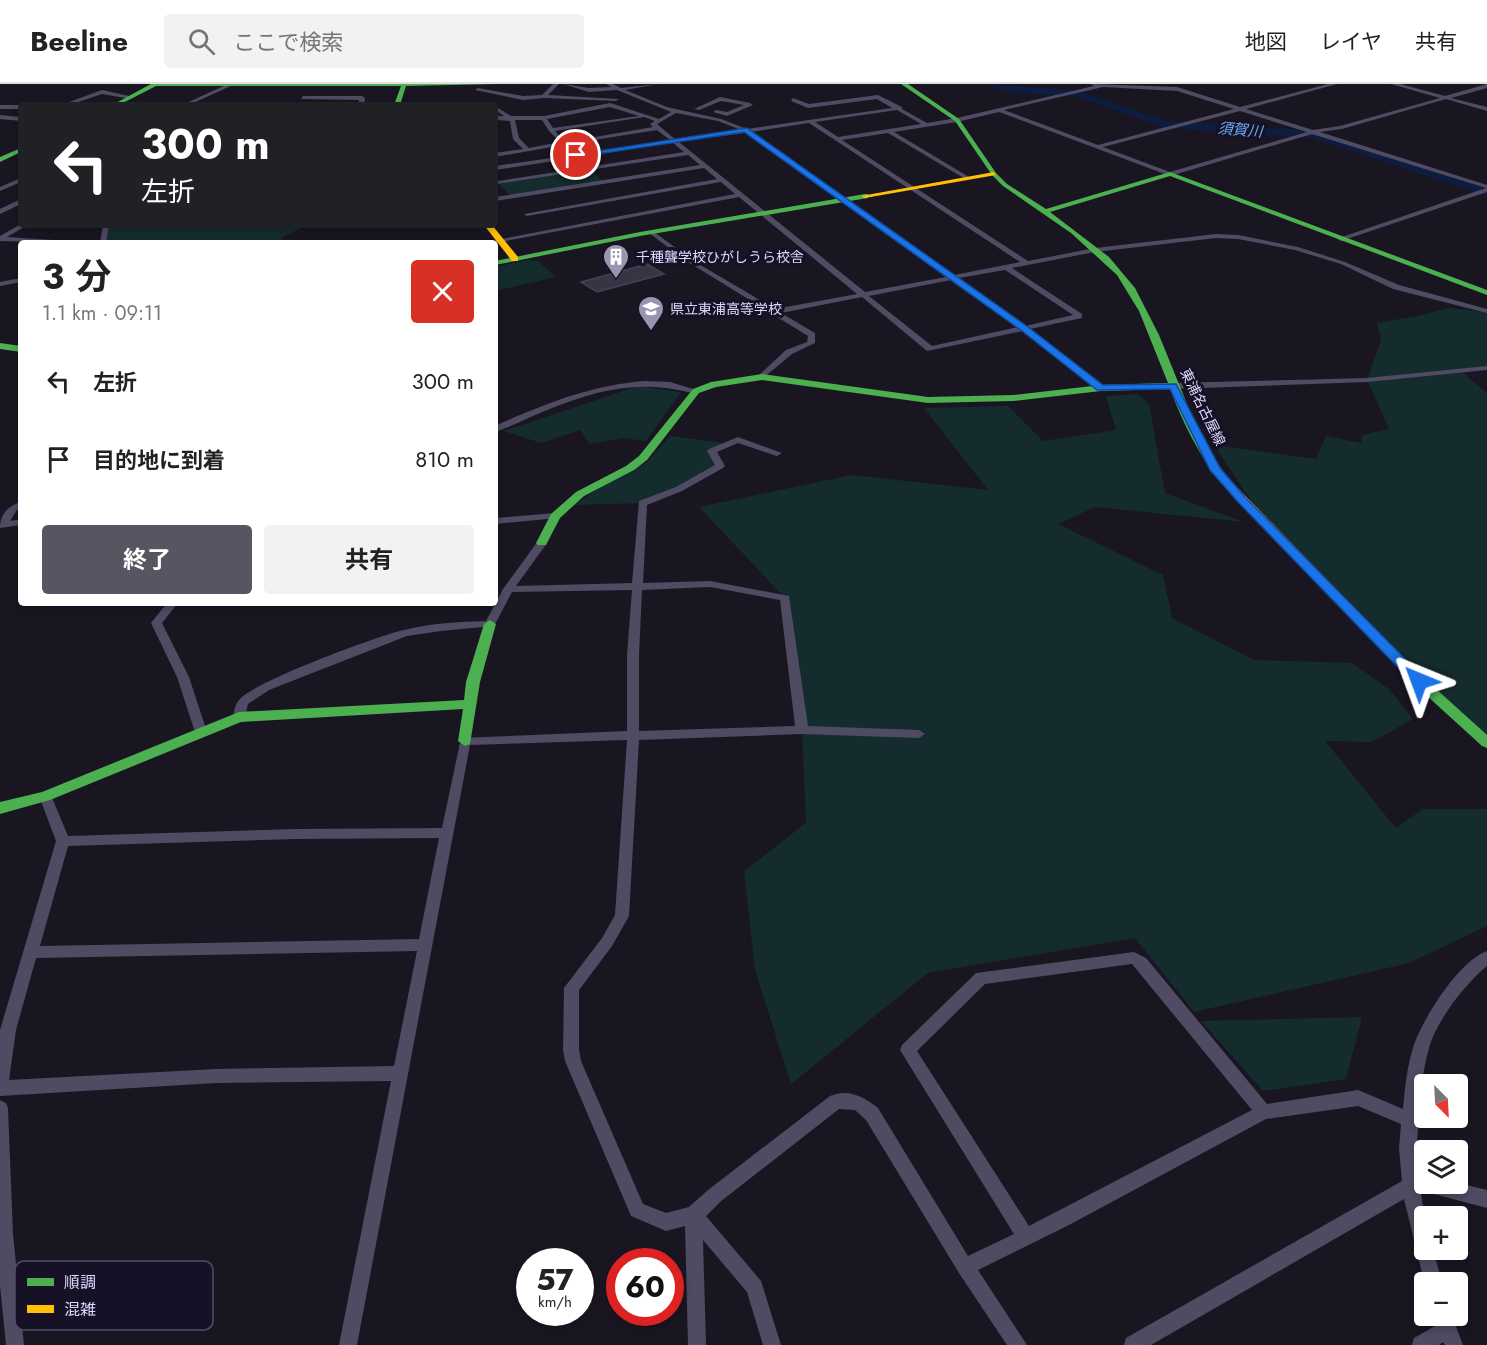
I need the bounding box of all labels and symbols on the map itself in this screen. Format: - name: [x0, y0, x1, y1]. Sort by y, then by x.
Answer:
- water label: 須賀川: [1217, 117, 1265, 143]
- pin: [550, 129, 601, 180]
- building icon: 千種聾学校ひがしうら校舎: [601, 242, 631, 280]
- place label: 千種聾学校ひがしうら校舎: [636, 247, 804, 267]
- school or university icon: 県立東浦高等学校: [636, 294, 666, 332]
- place label: 県立東浦高等学校: [670, 299, 782, 319]
- street label: 東浦名古屋線: [1176, 365, 1230, 449]
- position arrow: [1387, 649, 1451, 713]
- north arrow: [1414, 1074, 1468, 1128]
- speed limit sign: 60: [606, 1248, 684, 1326]
- legend: [15, 1261, 213, 1330]
- text: 順調: [64, 1271, 96, 1294]
- text: 混雑: [64, 1298, 96, 1321]

